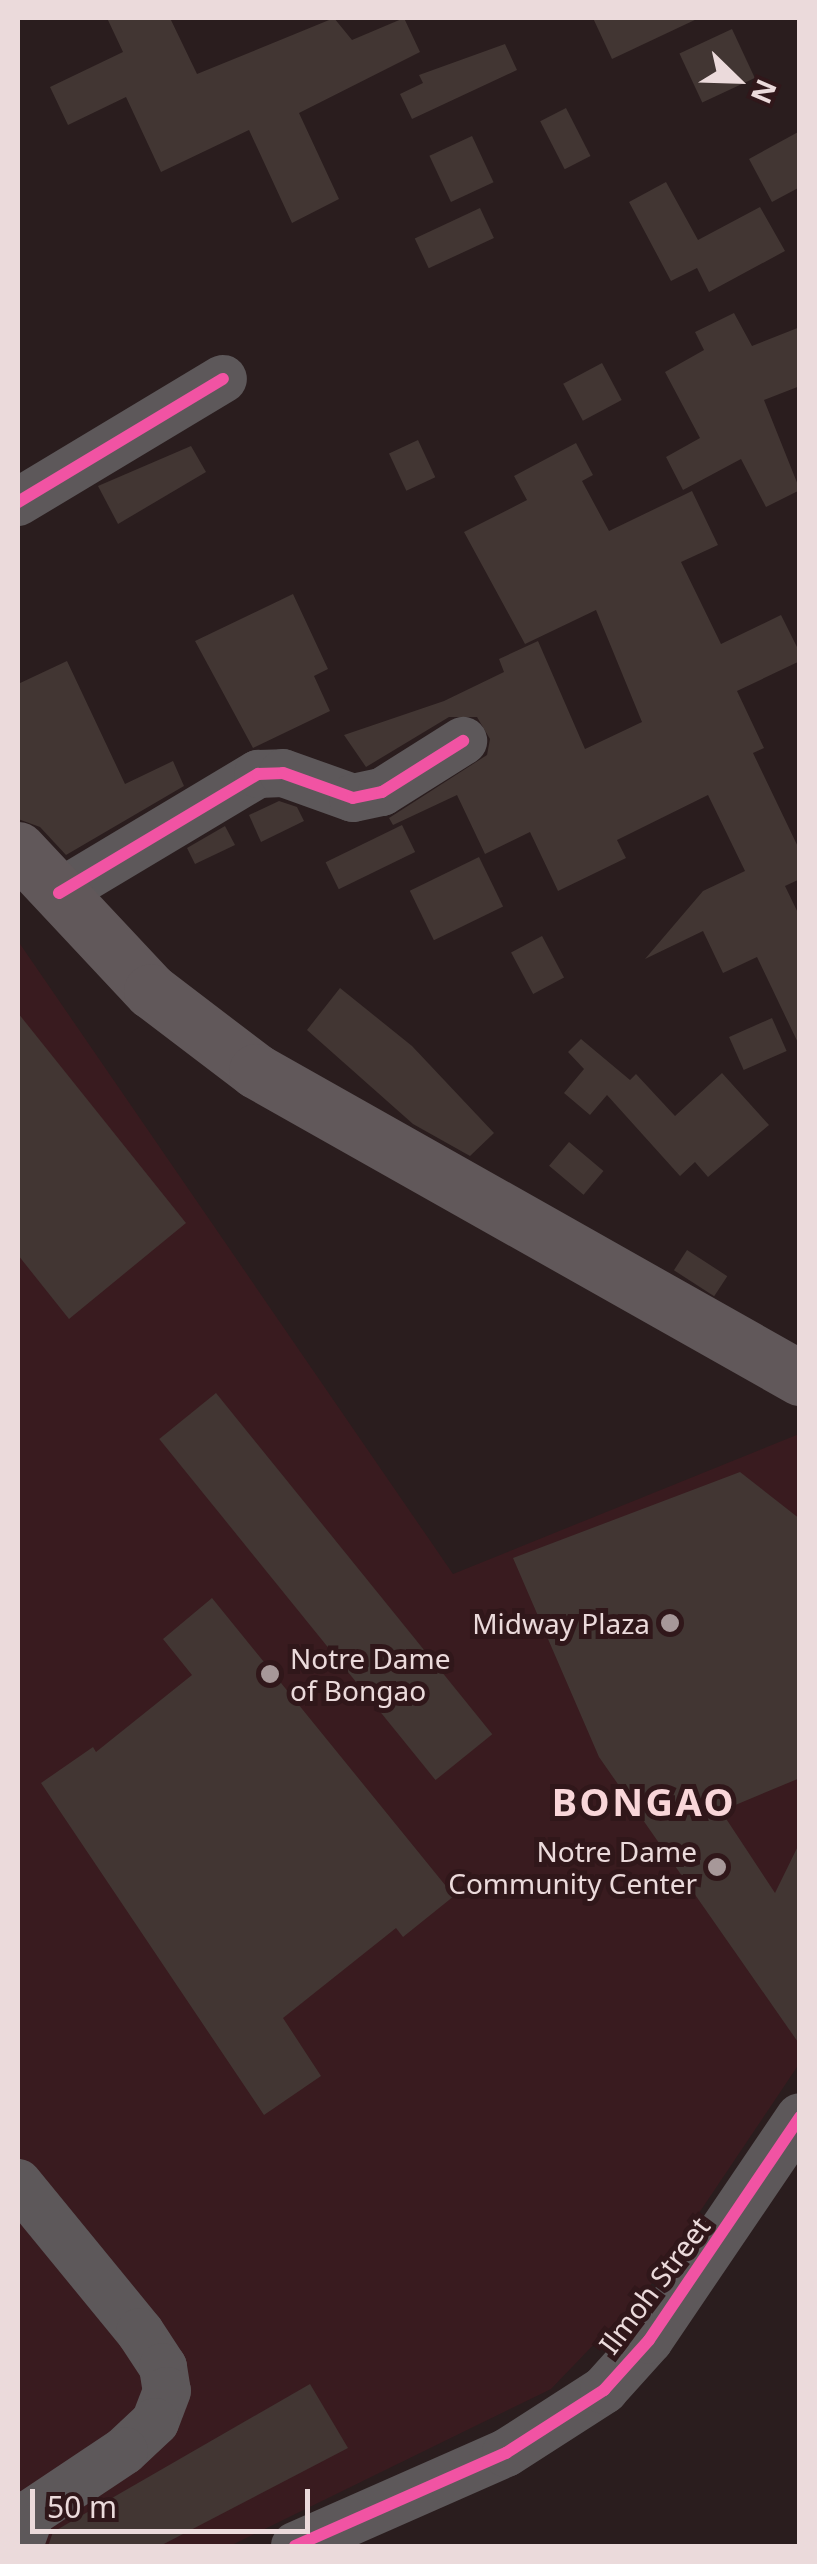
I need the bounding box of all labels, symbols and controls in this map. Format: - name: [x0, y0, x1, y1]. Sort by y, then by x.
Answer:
- north arrow: [687, 30, 787, 130]
- text: N: [743, 74, 787, 110]
- place label: Midway Plaza: [472, 1606, 650, 1640]
- marker: Midway Plaza: [659, 1612, 681, 1634]
- place label: Notre Dame of Bongao: [290, 1641, 451, 1707]
- marker: Notre Dame of Bongao: [259, 1663, 281, 1685]
- district label: BONGAO: [552, 1779, 736, 1825]
- place label: Notre Dame Community Center: [448, 1834, 697, 1900]
- marker: Notre Dame Community Center: [706, 1856, 728, 1878]
- street label: Ilmoh Street: [592, 2210, 716, 2360]
- scale bar: [35, 2469, 315, 2531]
- text: 50 m: [47, 2486, 117, 2527]

